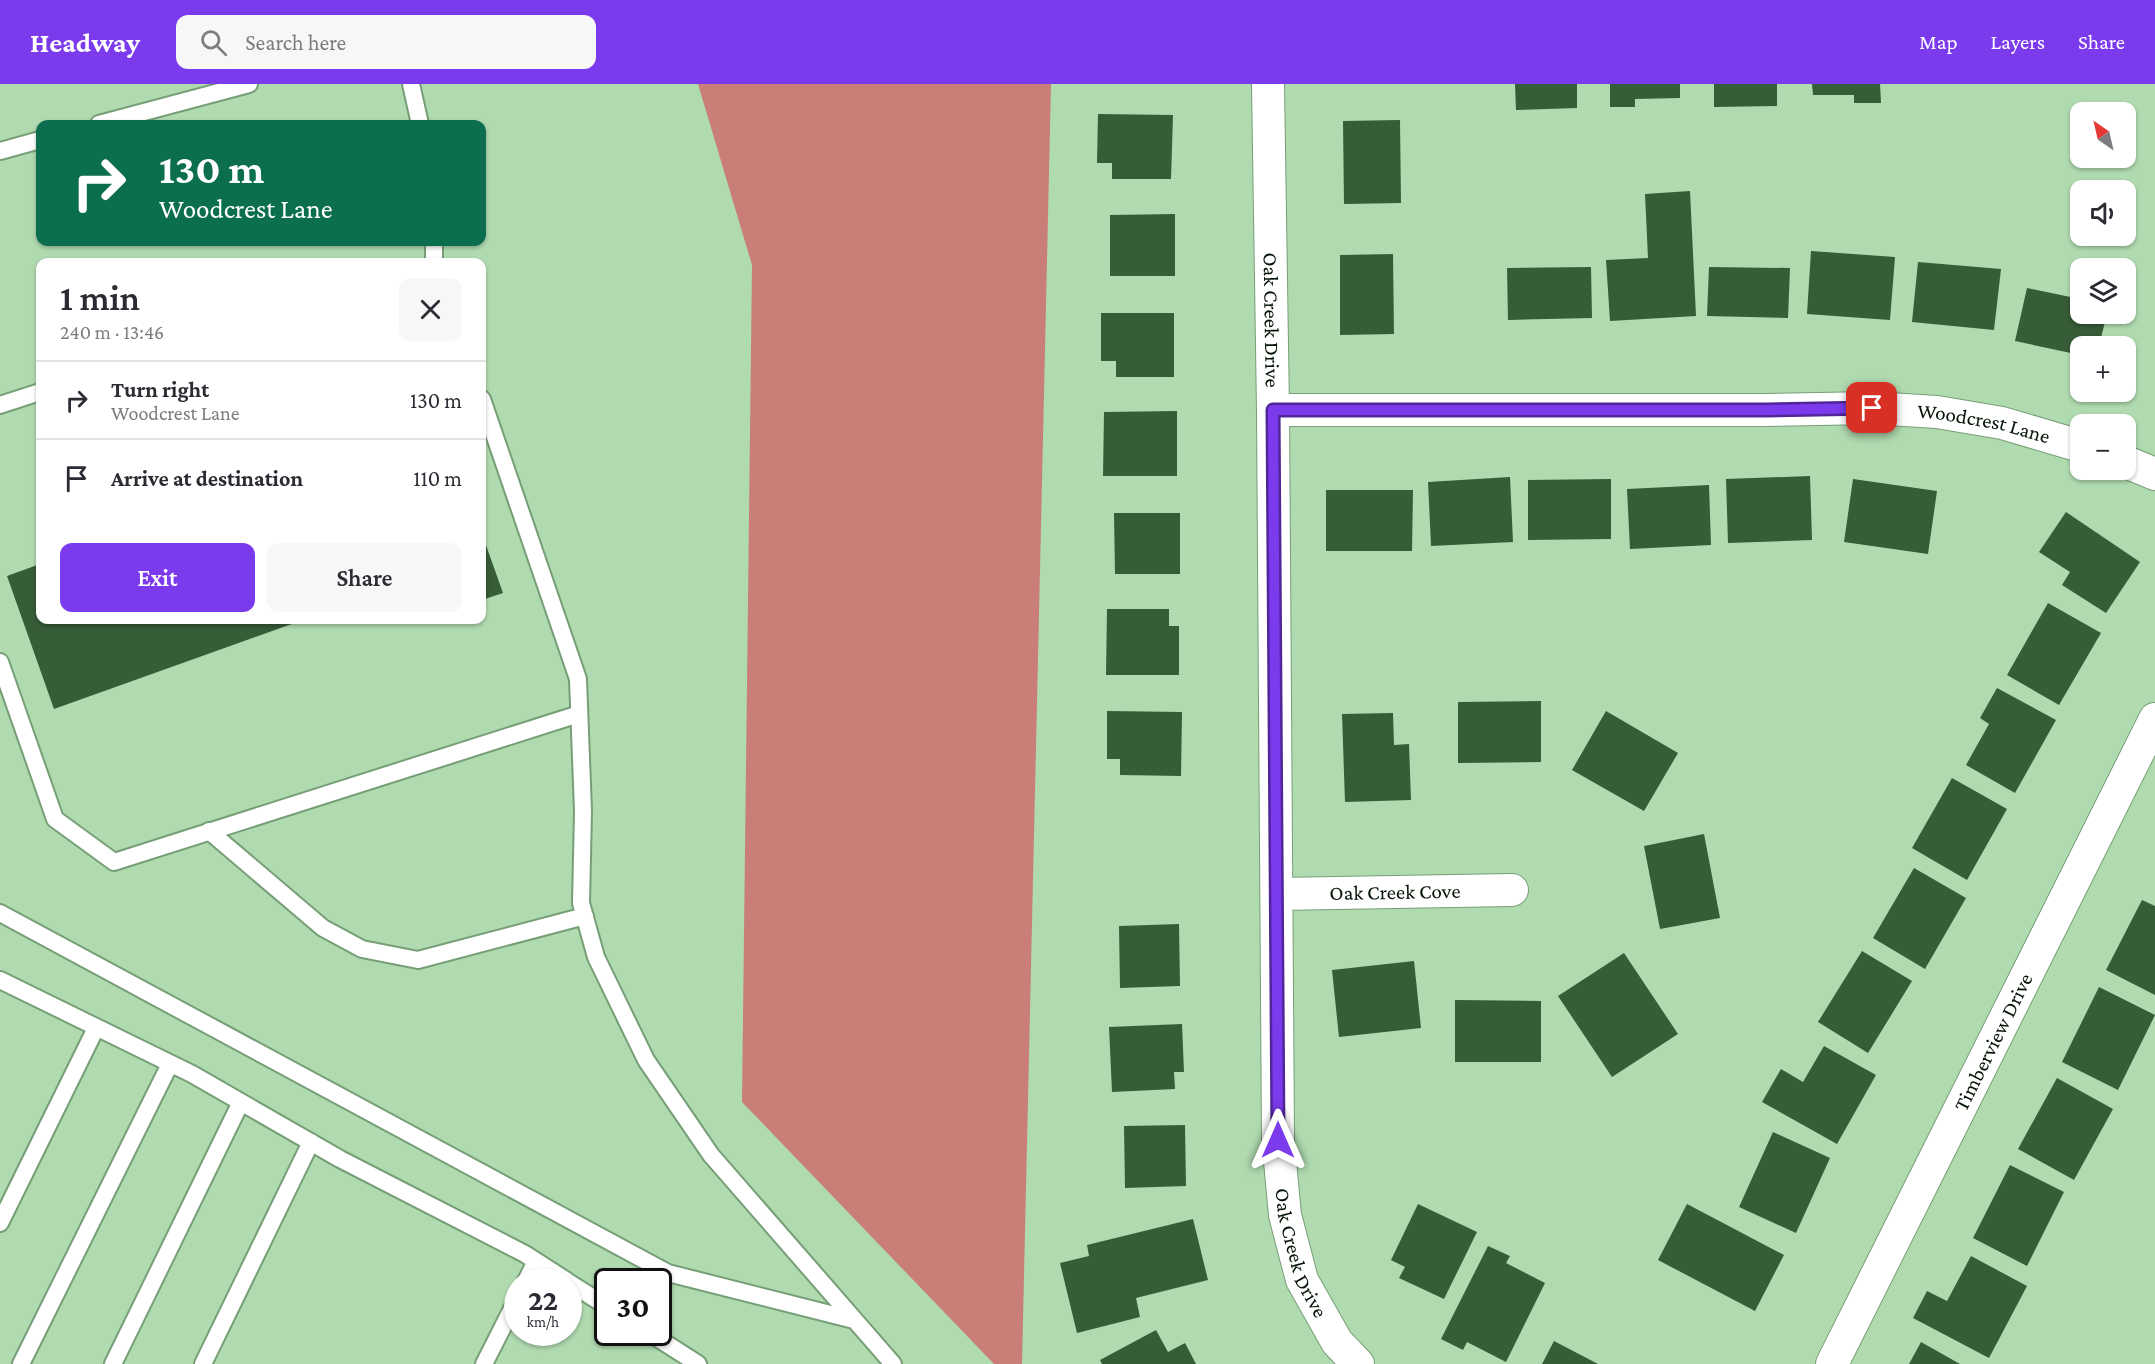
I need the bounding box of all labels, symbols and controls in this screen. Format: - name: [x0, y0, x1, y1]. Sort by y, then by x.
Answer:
- search box: [176, 15, 596, 69]
- icon: search: [197, 26, 230, 59]
- text: Headway: [30, 27, 140, 58]
- text: Search here: [245, 30, 346, 55]
- text: Map: [1919, 30, 1958, 54]
- text: Layers: [1991, 30, 2045, 54]
- text: Share: [2078, 30, 2125, 54]
- north arrow: [2070, 102, 2136, 168]
- map controls: [2070, 102, 2136, 480]
- icon: right: [60, 144, 138, 222]
- text: 130 m: [159, 145, 264, 192]
- button: sound: [2070, 180, 2136, 246]
- text: Woodcrest Lane: [159, 194, 333, 224]
- street label: Oak Creek Drive: [1259, 252, 1285, 388]
- button: layers: [2070, 258, 2136, 324]
- text: 1 min: [60, 278, 140, 318]
- button: close: [399, 278, 462, 341]
- text: 240 m · 13:46: [60, 321, 164, 343]
- button: +: [2070, 336, 2136, 402]
- text: Turn right: [111, 377, 209, 402]
- pin: [1846, 382, 1897, 433]
- icon: right: [60, 384, 93, 417]
- text: 130 m: [410, 388, 462, 413]
- icon: arrive: [1855, 391, 1888, 424]
- street label: Woodcrest Lane: [1917, 399, 2053, 449]
- text: Woodcrest Lane: [111, 402, 240, 424]
- button: −: [2070, 414, 2136, 480]
- icon: arrive: [60, 462, 93, 495]
- text: Arrive at destination: [111, 466, 303, 491]
- text: 110 m: [413, 466, 462, 491]
- button: Exit: [60, 543, 255, 612]
- button: Share: [267, 543, 462, 612]
- street label: Oak Creek Cove: [1329, 879, 1461, 905]
- street label: Timberview Drive: [1949, 969, 2038, 1115]
- position arrow: [1246, 1108, 1310, 1172]
- street label: Oak Creek Drive: [1271, 1187, 1333, 1322]
- speed limit sign: 30: [594, 1268, 672, 1346]
- text: 22: [528, 1283, 558, 1316]
- text: km/h: [527, 1314, 559, 1330]

